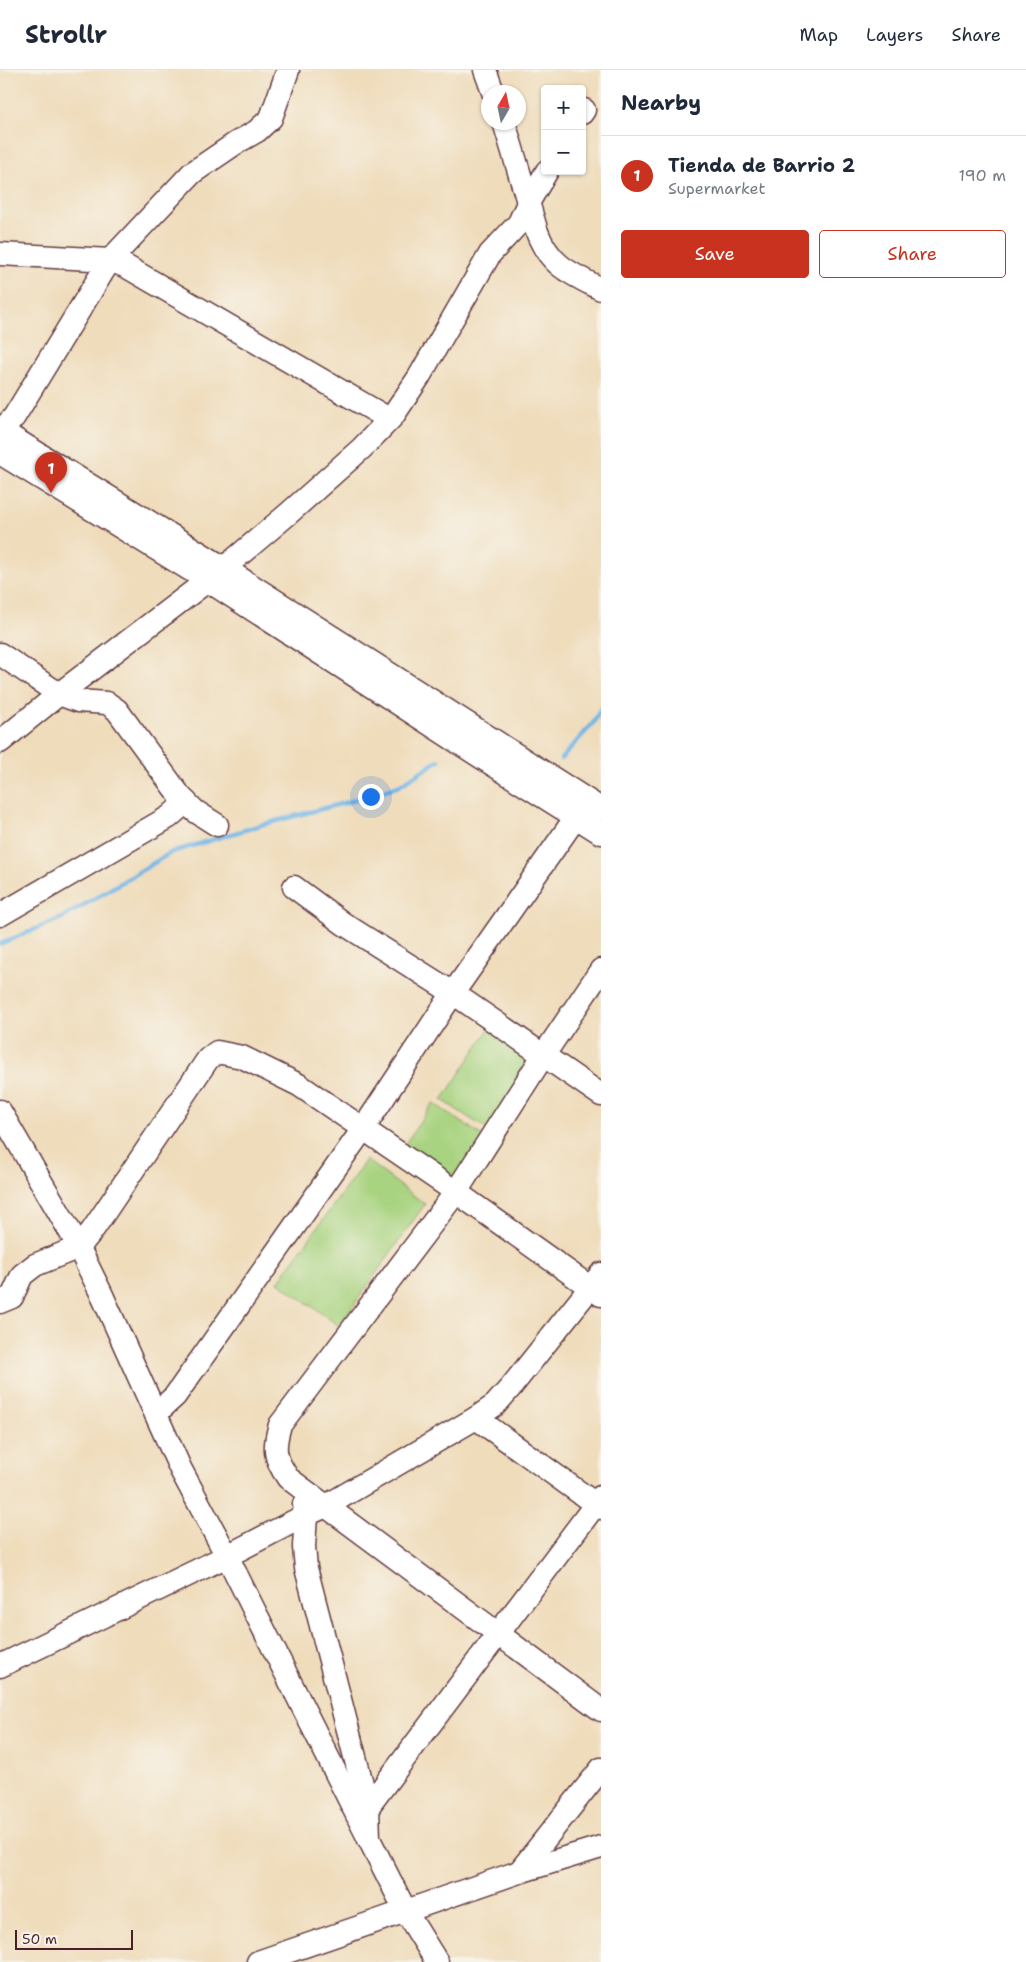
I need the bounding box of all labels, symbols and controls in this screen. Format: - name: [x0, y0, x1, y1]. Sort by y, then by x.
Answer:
- text: Strollr: [25, 19, 107, 51]
- text: Map: [800, 23, 838, 47]
- text: Layers: [866, 23, 923, 47]
- text: Share: [951, 23, 1001, 47]
- north arrow: [481, 85, 526, 130]
- map controls: [541, 85, 586, 175]
- button: +: [541, 85, 586, 130]
- text: Nearby: [621, 89, 701, 117]
- button: −: [541, 130, 586, 175]
- text: Tienda de Barrio 2: [668, 153, 855, 178]
- text: 1: [633, 165, 641, 186]
- text: 190 m: [959, 165, 1006, 186]
- text: Supermarket: [668, 178, 765, 199]
- button: Save: [621, 230, 809, 278]
- button: Share: [819, 230, 1006, 278]
- pin: 1: [35, 452, 67, 493]
- your location: [358, 784, 384, 810]
- scale bar: [15, 1927, 132, 1950]
- text: 50 m: [22, 1930, 57, 1948]

